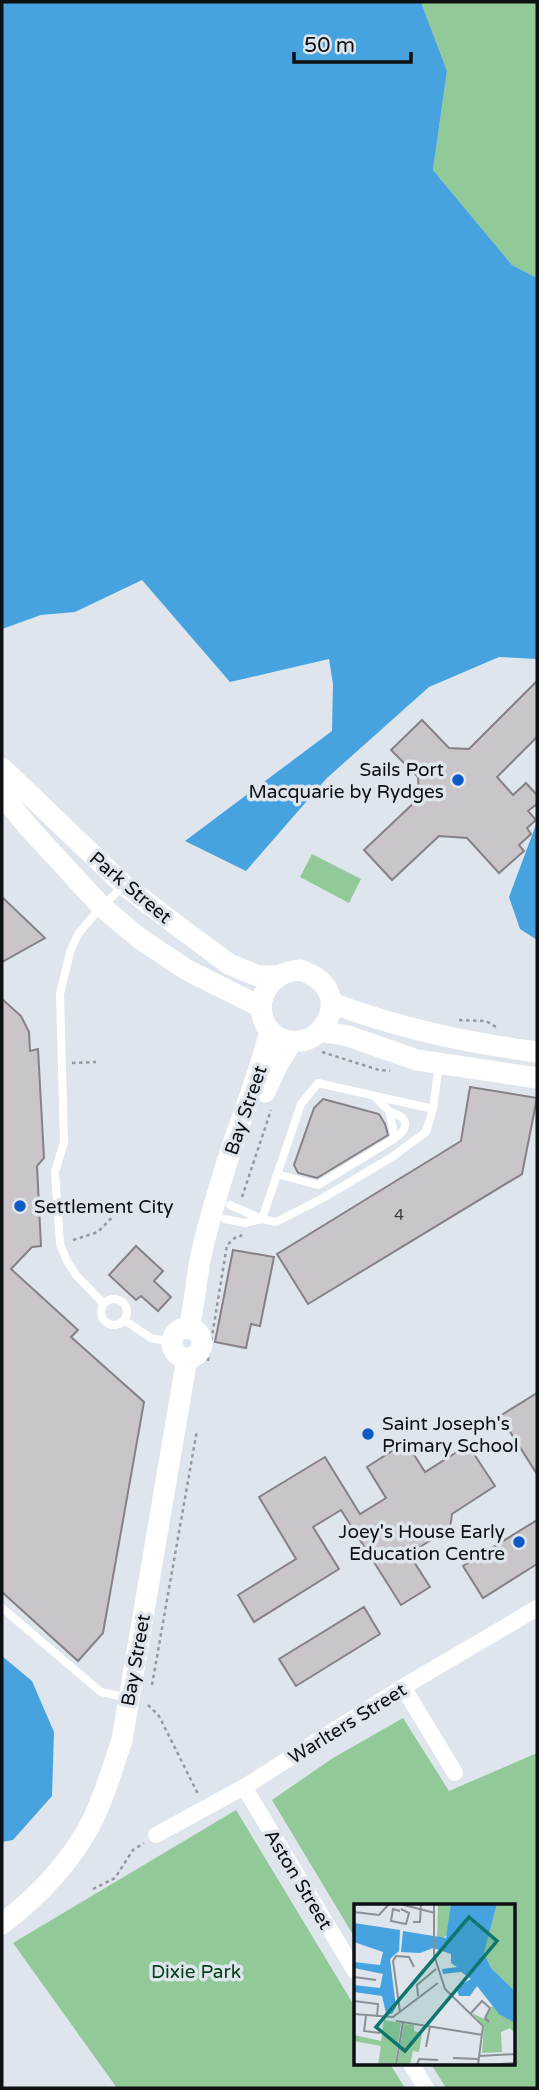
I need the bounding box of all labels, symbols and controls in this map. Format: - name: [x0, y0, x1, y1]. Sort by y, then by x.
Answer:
- scale bar: [294, 21, 411, 65]
- text: 50 m: [304, 33, 355, 58]
- place label: Sails Port Macquarie by Rydges: [249, 759, 444, 803]
- marker: Sails Port Macquarie by Rydges: [450, 772, 466, 788]
- street label: Park Street: [85, 847, 176, 928]
- street label: Bay Street: [220, 1063, 272, 1158]
- place label: Settlement City: [34, 1196, 174, 1218]
- marker: Settlement City: [12, 1198, 28, 1214]
- house number: 4: [394, 1205, 404, 1225]
- place label: Saint Joseph's Primary School: [382, 1413, 518, 1457]
- marker: Saint Joseph's Primary School: [360, 1426, 376, 1442]
- place label: Joey's House Early Education Centre: [339, 1521, 505, 1565]
- marker: Joey's House Early Education Centre: [511, 1534, 527, 1550]
- street label: Bay Street: [117, 1612, 155, 1708]
- street label: Warlters Street: [285, 1679, 410, 1769]
- street label: Aston Street: [260, 1826, 337, 1933]
- inset map: [354, 1904, 514, 2066]
- park label: Dixie Park: [151, 1961, 241, 1983]

